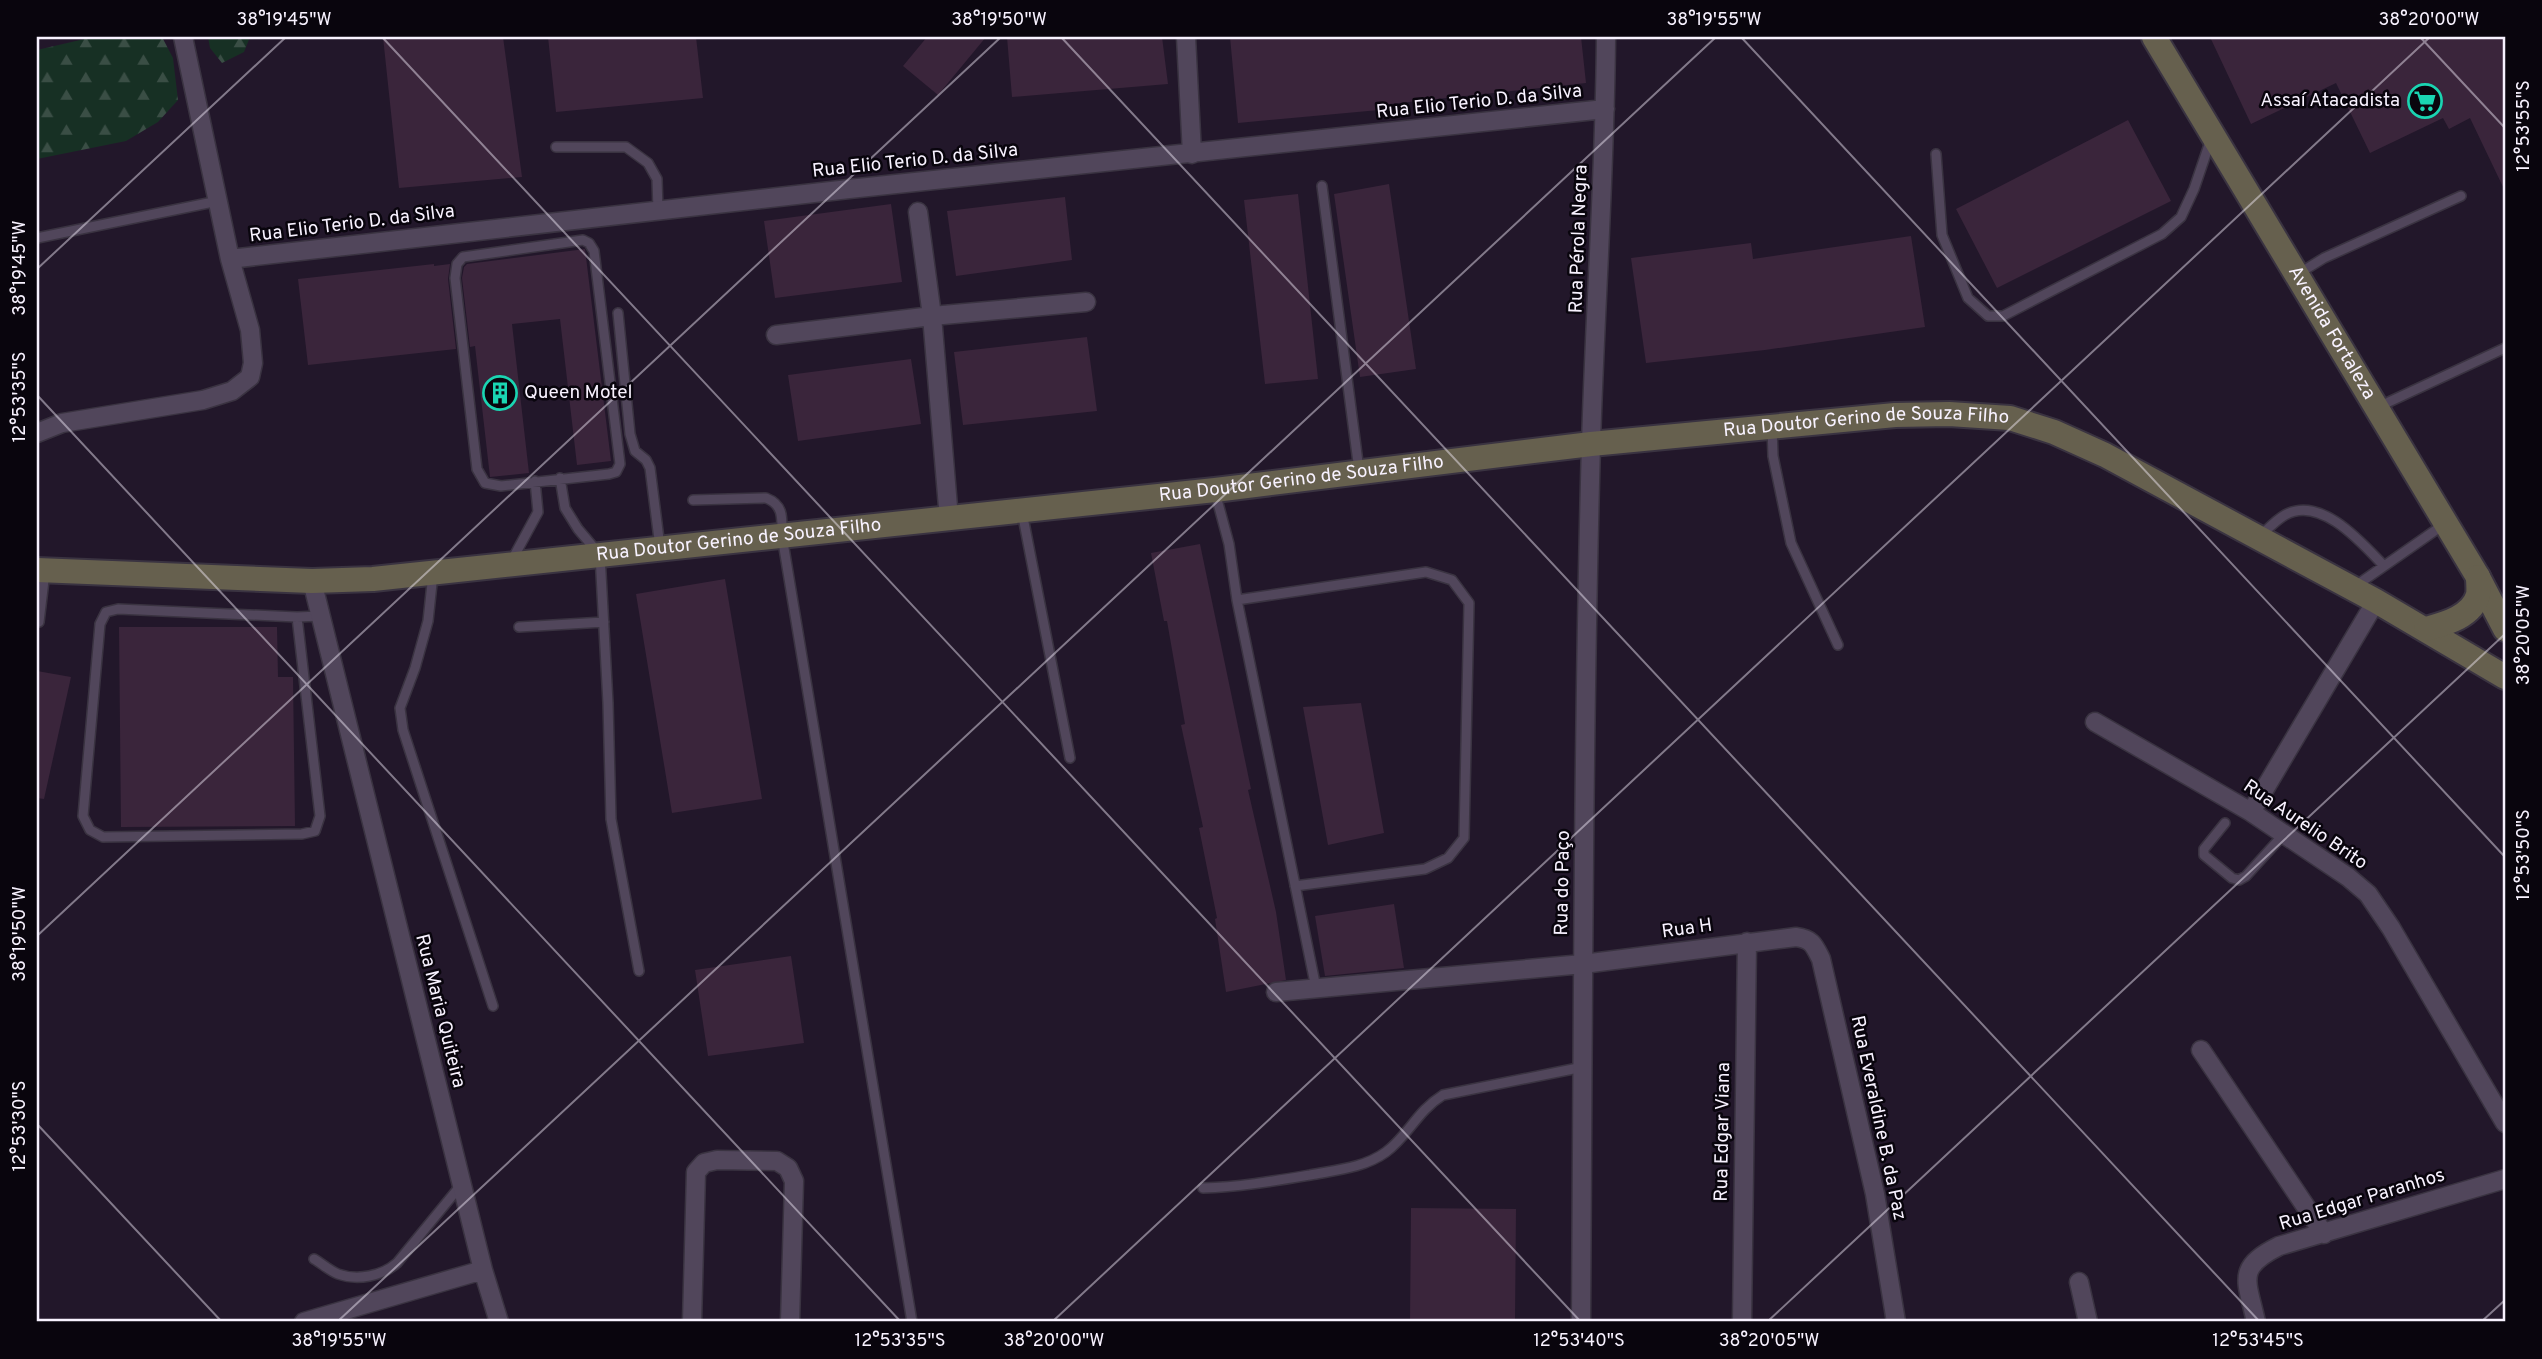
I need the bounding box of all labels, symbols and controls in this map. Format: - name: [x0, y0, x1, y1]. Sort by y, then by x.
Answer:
- text: 38°19'45"W: [236, 9, 332, 32]
- text: 38°19'50"W: [951, 9, 1047, 32]
- text: 38°19'55"W: [1666, 9, 1762, 32]
- text: 38°20'00"W: [2379, 9, 2479, 32]
- street label: Rua Elio Terio D. da Silva: [1375, 79, 1583, 125]
- text: 12°53'55"S: [2513, 80, 2536, 172]
- supermarket icon: Assaí Atacadista: [2406, 82, 2444, 120]
- place label: Assaí Atacadista: [2260, 89, 2400, 113]
- street label: Rua Elio Terio D. da Silva: [811, 138, 1019, 184]
- street label: Rua Pérola Negra: [1564, 164, 1594, 314]
- street label: Rua Elio Terio D. da Silva: [248, 199, 456, 249]
- text: 38°19'45"W: [9, 220, 32, 316]
- street label: Avenida Fortaleza: [2282, 262, 2381, 404]
- text: 12°53'35"S: [9, 351, 32, 443]
- building icon: Queen Motel: [481, 374, 519, 412]
- place label: Queen Motel: [524, 381, 633, 405]
- street label: Rua Doutor Gerino de Souza Filho: [1722, 402, 2010, 443]
- street label: Rua Doutor Gerino de Souza Filho: [1158, 450, 1445, 508]
- street label: Rua Doutor Gerino de Souza Filho: [595, 513, 883, 567]
- text: 38°20'05"W: [2513, 585, 2536, 685]
- street label: Rua Aurelio Brito: [2238, 775, 2372, 875]
- text: 12°53'50"S: [2513, 809, 2536, 901]
- street label: Rua do Paço: [1550, 830, 1576, 936]
- text: 38°19'50"W: [9, 886, 32, 982]
- street label: Rua H: [1660, 914, 1714, 944]
- street label: Rua Maria Quiteira: [409, 932, 471, 1090]
- street label: Rua Everaldine B. da Paz: [1845, 1013, 1911, 1223]
- street label: Rua Edgar Viana: [1710, 1062, 1736, 1202]
- text: 12°53'30"S: [9, 1080, 32, 1172]
- street label: Rua Edgar Paranhos: [2276, 1163, 2448, 1237]
- text: 38°19'55"W: [291, 1330, 387, 1353]
- text: 12°53'35"S: [854, 1330, 946, 1353]
- text: 38°20'00"W: [1004, 1330, 1104, 1353]
- text: 12°53'40"S: [1533, 1330, 1625, 1353]
- text: 38°20'05"W: [1719, 1330, 1819, 1353]
- text: 12°53'45"S: [2212, 1330, 2304, 1353]

